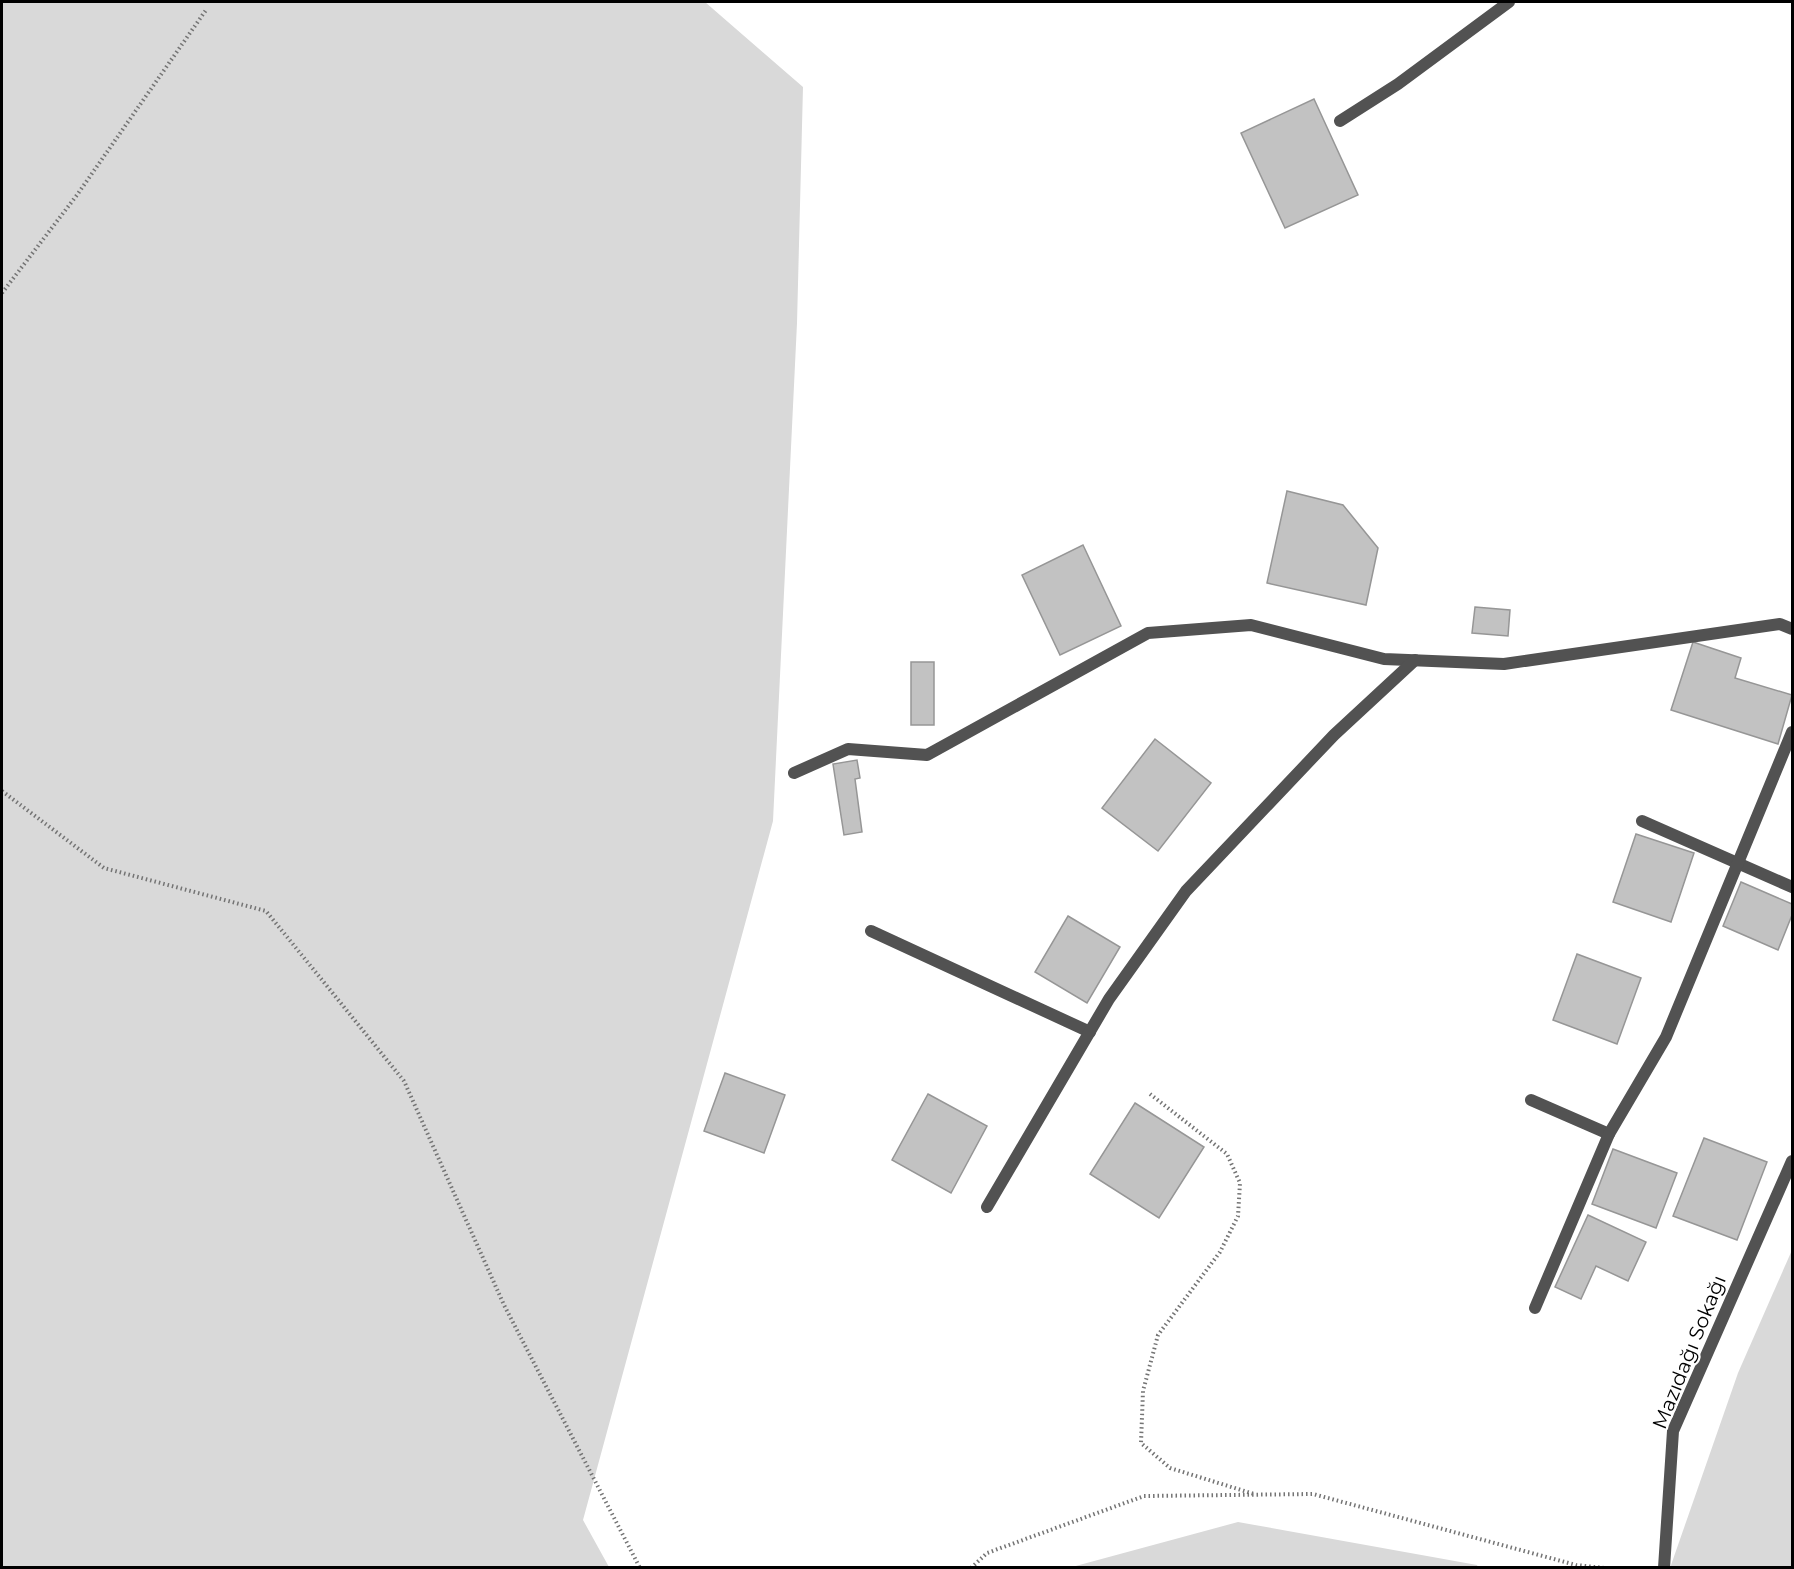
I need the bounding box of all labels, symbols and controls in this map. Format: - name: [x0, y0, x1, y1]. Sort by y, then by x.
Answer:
- street label: Mazıdağı Sokağı: [1647, 1272, 1731, 1432]

